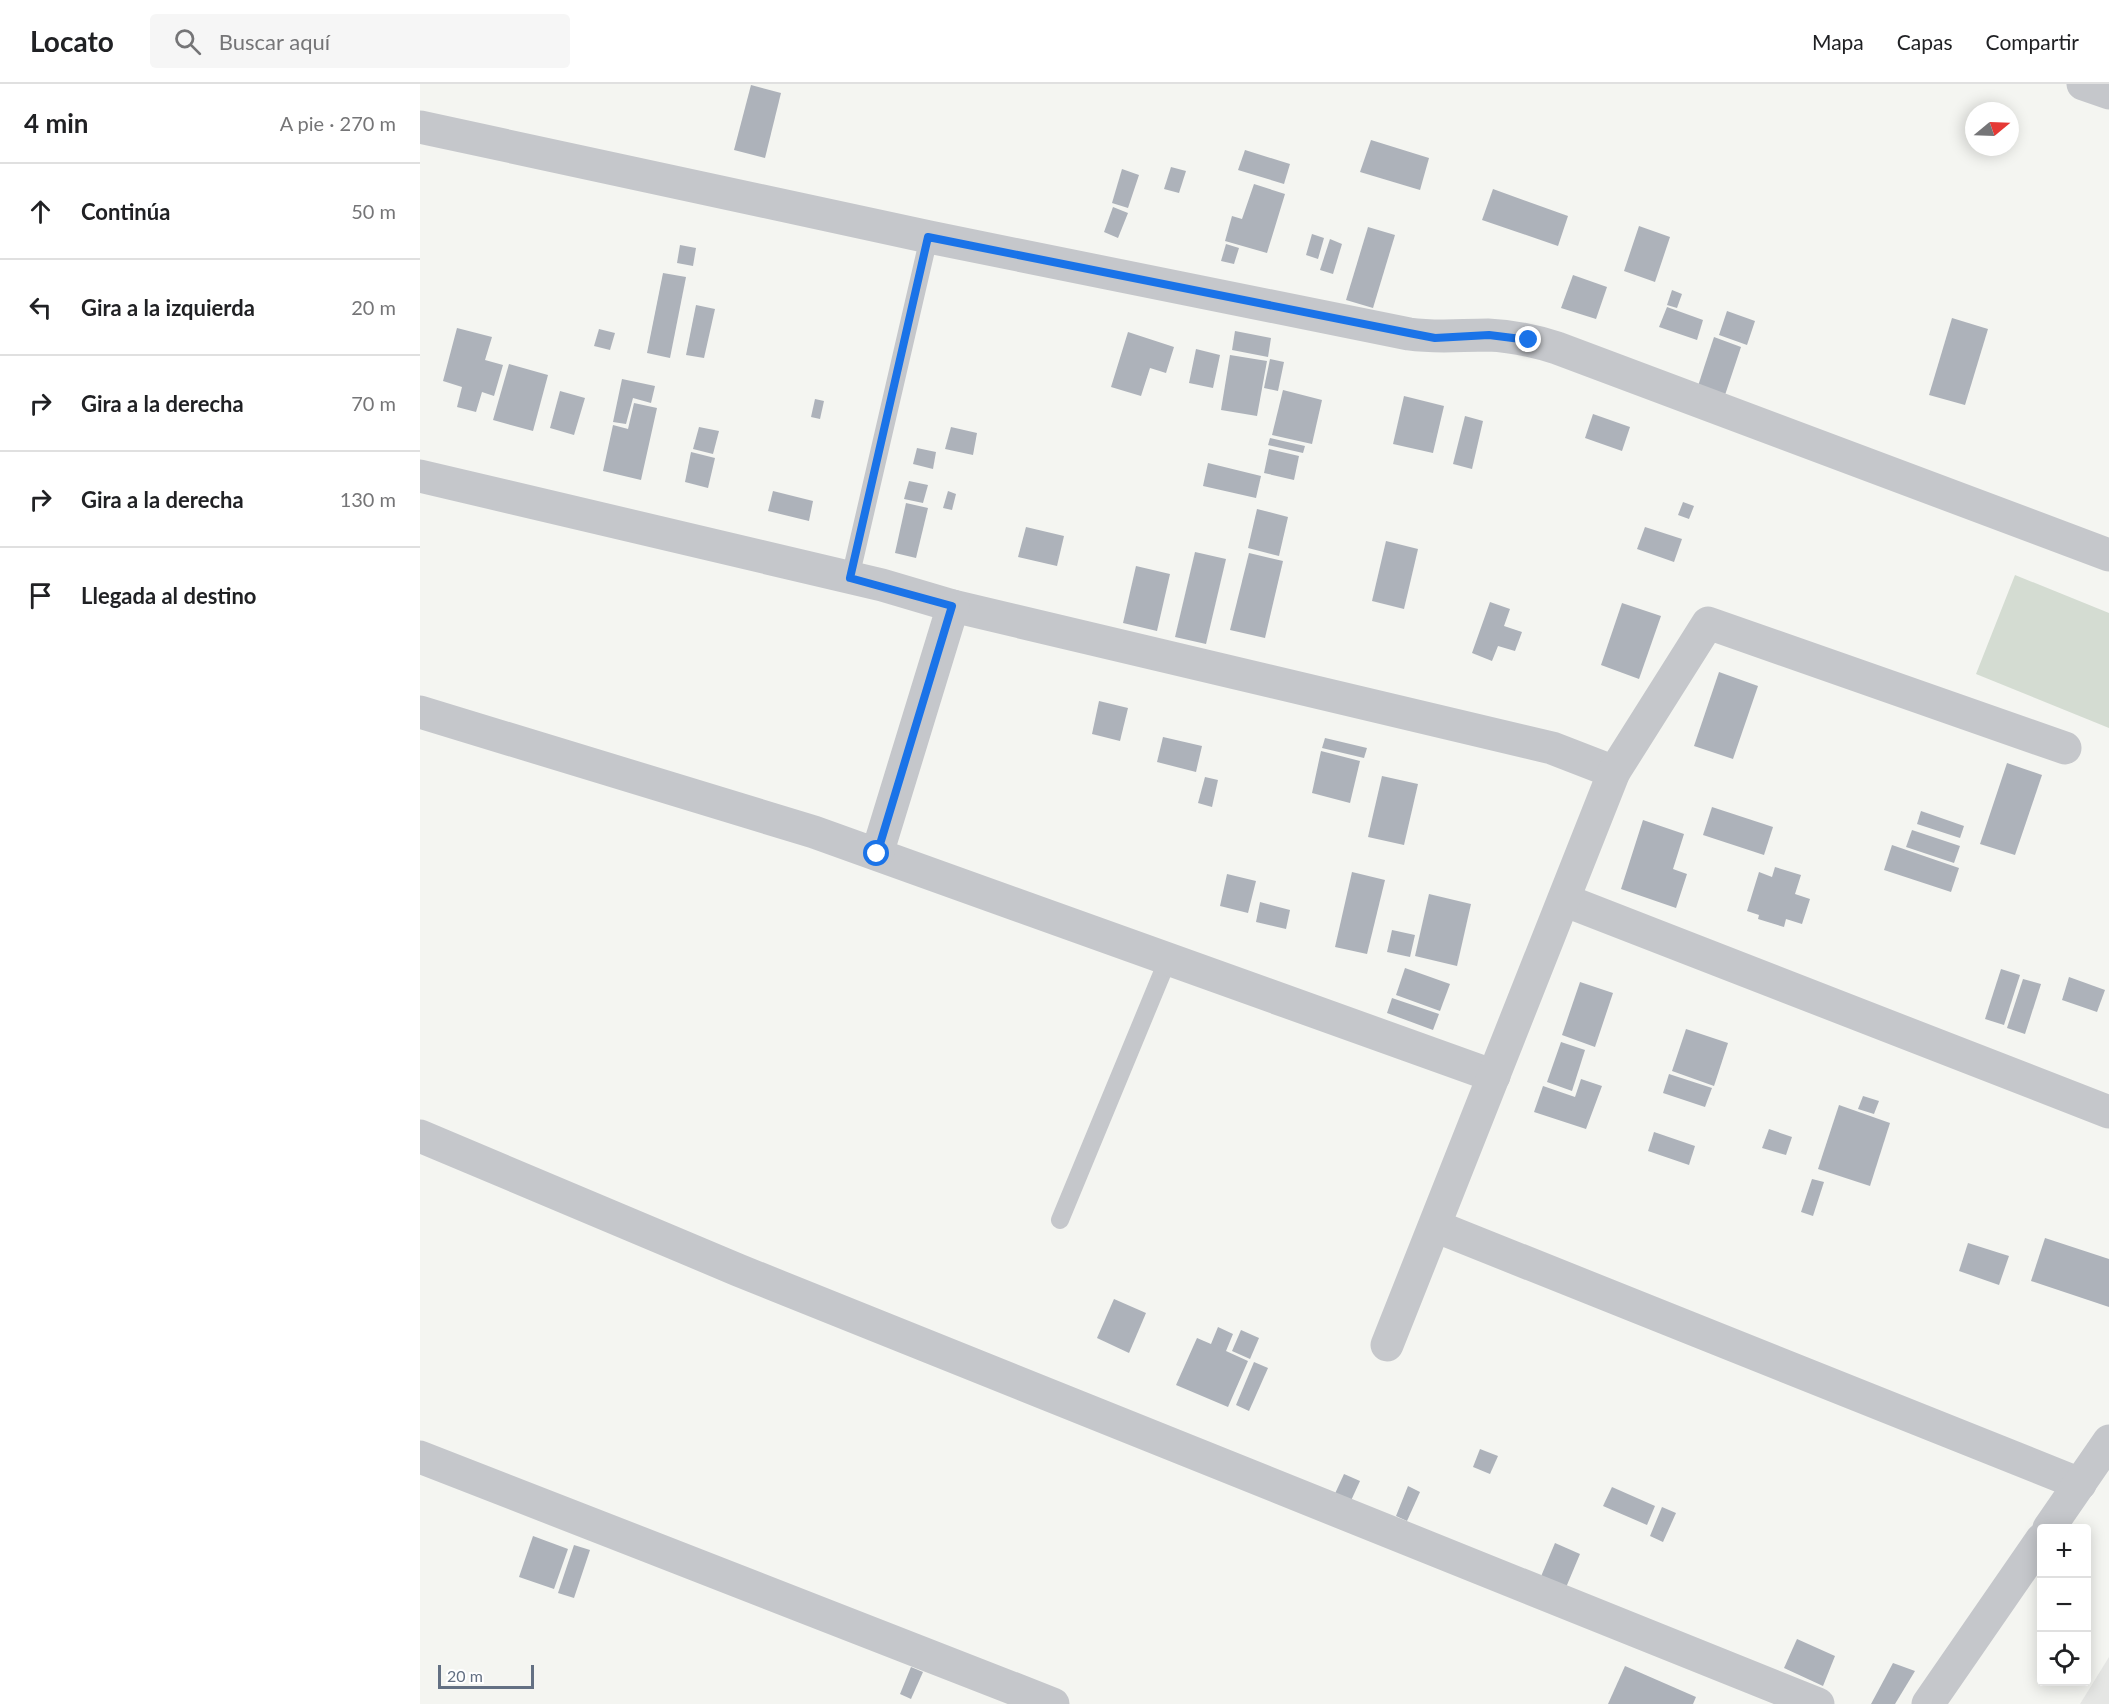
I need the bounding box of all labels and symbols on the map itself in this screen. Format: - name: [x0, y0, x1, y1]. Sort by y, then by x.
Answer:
- north arrow: [1965, 102, 2019, 156]
- route end: [1515, 326, 1541, 352]
- route start: [863, 840, 889, 866]
- scale bar: [438, 1662, 534, 1690]

